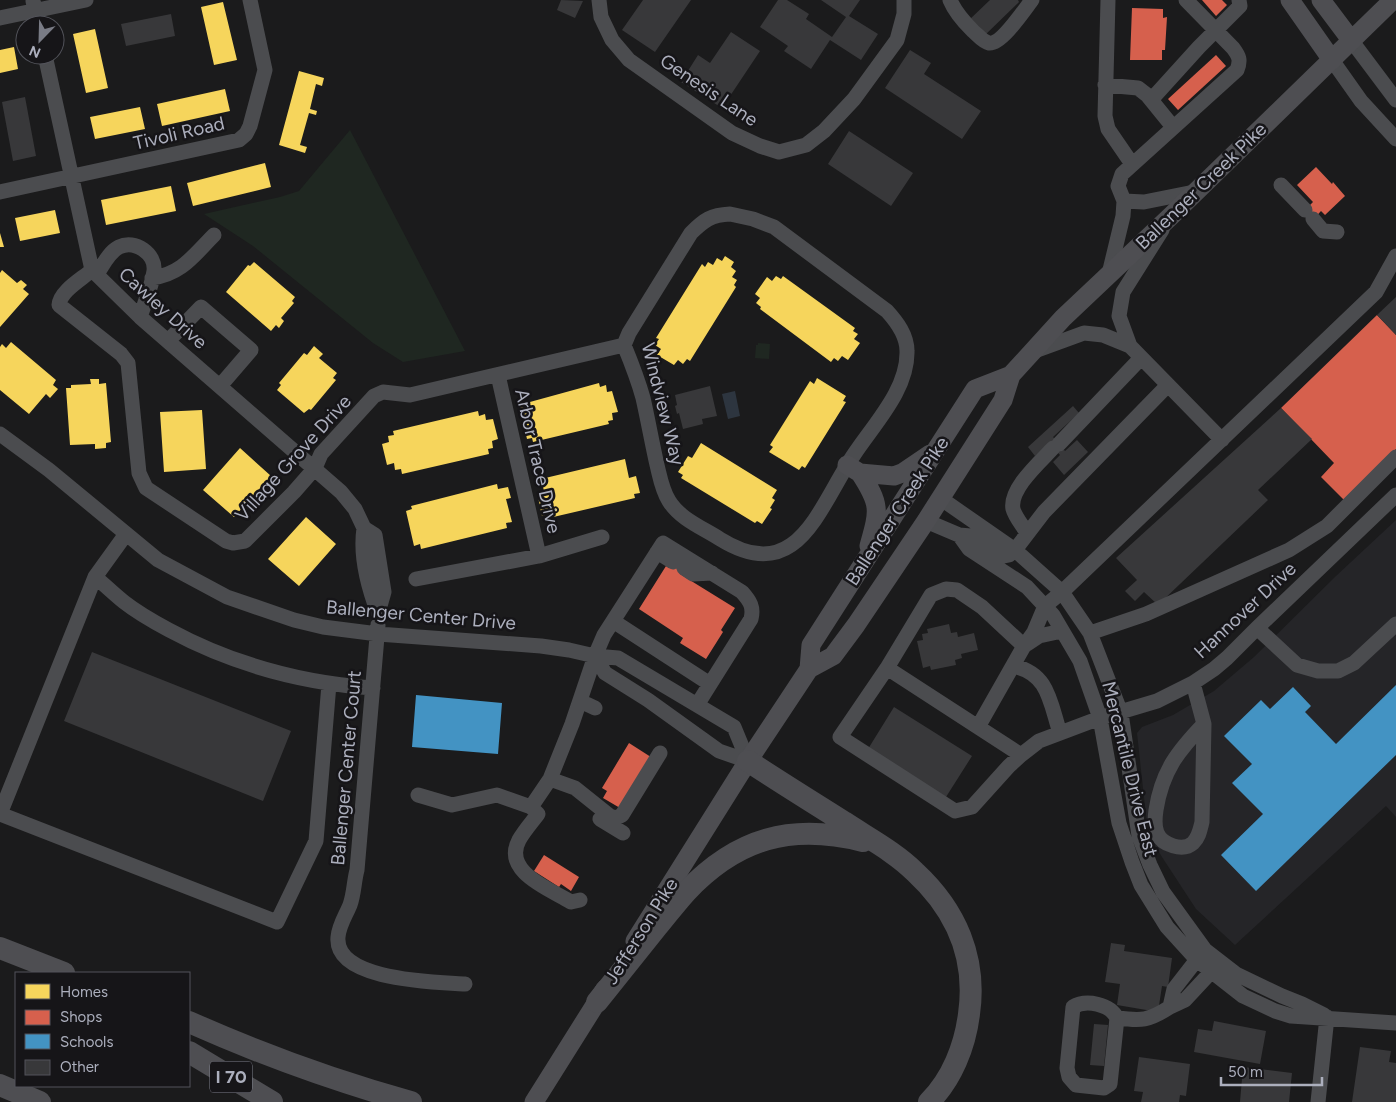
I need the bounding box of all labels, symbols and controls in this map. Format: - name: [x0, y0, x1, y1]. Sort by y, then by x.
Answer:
- north arrow: [15, 15, 65, 65]
- text: N: [27, 42, 43, 61]
- street label: Genesis Lane: [656, 49, 762, 131]
- street label: Tivoli Road: [131, 111, 227, 155]
- street label: Ballenger Creek Pike: [1131, 118, 1271, 254]
- street label: Cawley Drive: [114, 262, 212, 354]
- street label: Windview Way: [637, 340, 689, 468]
- street label: Arbor Trace Drive: [510, 387, 566, 535]
- street label: Village Grove Drive: [230, 390, 356, 526]
- street label: Ballenger Creek Pike: [840, 432, 954, 590]
- street label: Hannover Drive: [1189, 557, 1301, 663]
- street label: Ballenger Center Drive: [325, 595, 517, 635]
- street label: Ballenger Center Court: [326, 670, 366, 866]
- street label: Mercantile Drive East: [1097, 679, 1163, 859]
- street label: Jefferson Pike: [599, 874, 683, 988]
- legend: [15, 972, 190, 1087]
- text: Homes: [60, 983, 108, 1001]
- text: Shops: [60, 1008, 102, 1026]
- text: Schools: [60, 1033, 113, 1051]
- scale bar: [1221, 1054, 1322, 1086]
- text: Other: [60, 1058, 99, 1076]
- road number: I 70: [210, 1062, 252, 1092]
- text: 50 m: [1228, 1063, 1263, 1081]

